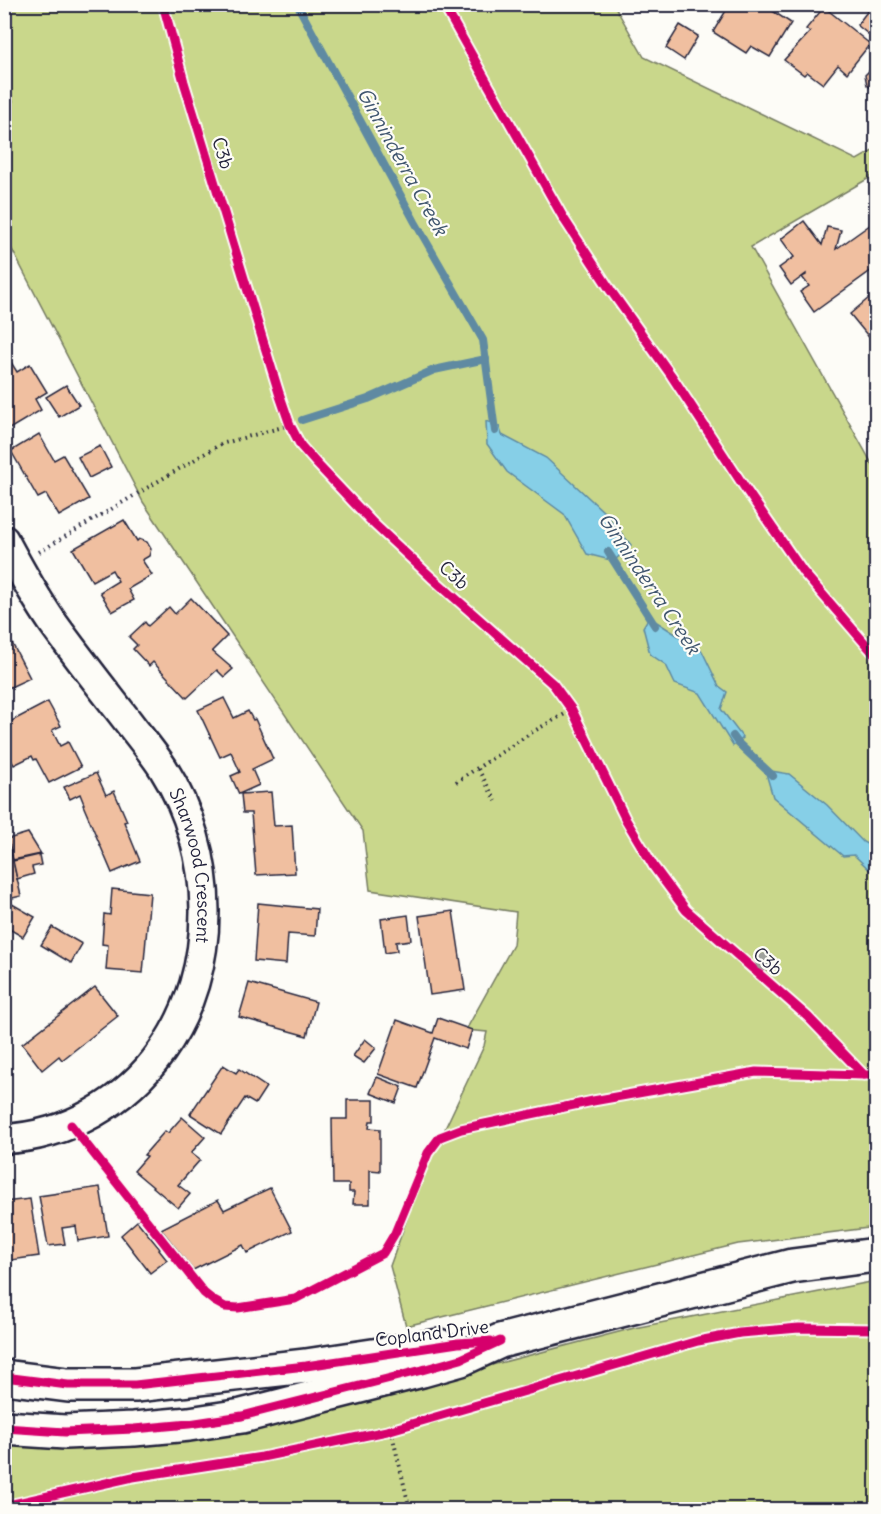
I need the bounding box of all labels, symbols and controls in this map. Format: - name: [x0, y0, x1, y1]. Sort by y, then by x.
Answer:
- water label: Ginninderra Creek: [352, 83, 455, 241]
- street label: C3b: [207, 134, 239, 172]
- water label: Ginninderra Creek: [593, 508, 708, 660]
- street label: C3b: [434, 556, 474, 594]
- street label: Sharwood Crescent: [165, 784, 216, 944]
- street label: C3b: [748, 942, 788, 980]
- street label: Copland Drive: [374, 1315, 490, 1351]

